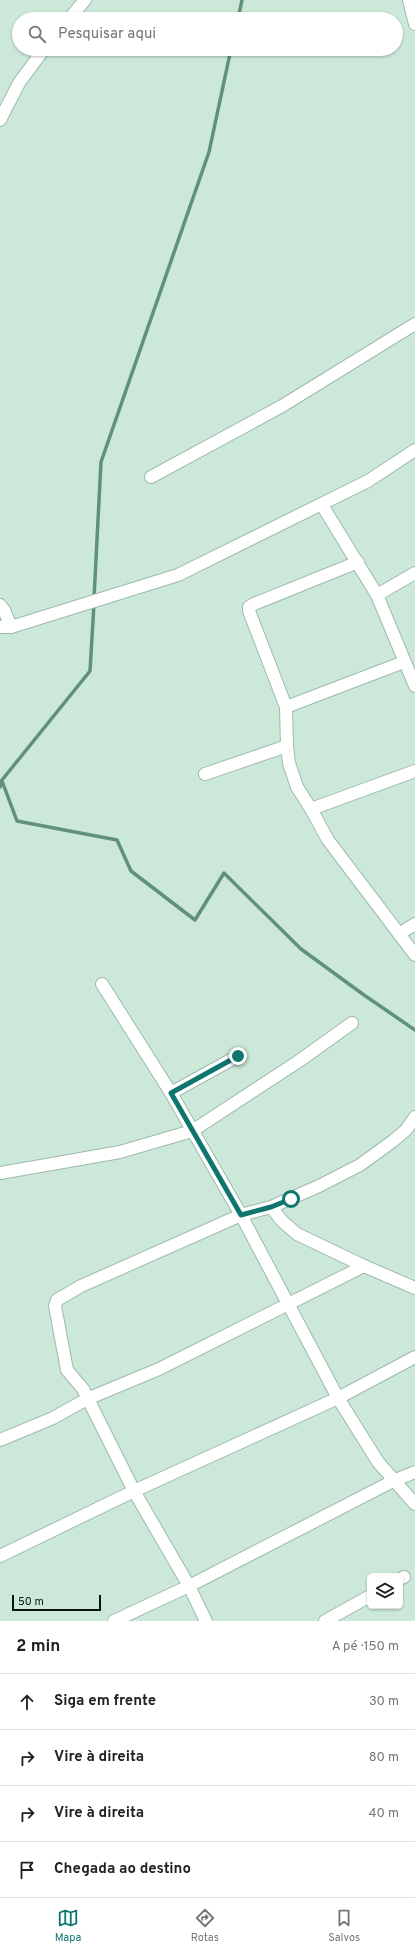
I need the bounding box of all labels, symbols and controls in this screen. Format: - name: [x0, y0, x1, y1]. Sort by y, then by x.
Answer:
- search box: [12, 12, 403, 56]
- icon: search: [26, 23, 48, 45]
- text: Pesquisar aqui: [58, 25, 156, 44]
- route end: [229, 1047, 247, 1065]
- route start: [282, 1190, 300, 1208]
- map controls: [367, 1573, 403, 1609]
- button: layers: [367, 1573, 403, 1609]
- scale bar: [12, 1593, 101, 1612]
- text: 50 m: [18, 1595, 44, 1609]
- text: 2 min: [16, 1636, 60, 1658]
- text: A pé · 150 m: [332, 1639, 399, 1655]
- icon: ahead: [16, 1691, 38, 1713]
- text: Siga em frente: [54, 1692, 156, 1711]
- text: 30 m: [369, 1694, 399, 1710]
- icon: right: [16, 1747, 38, 1769]
- text: Vire à direita: [54, 1748, 144, 1767]
- text: 80 m: [369, 1750, 399, 1766]
- icon: right: [16, 1803, 38, 1825]
- text: Vire à direita: [54, 1804, 144, 1823]
- text: 40 m: [369, 1806, 399, 1822]
- icon: arrive: [16, 1859, 38, 1881]
- text: Chegada ao destino: [54, 1860, 191, 1879]
- tab: Mapa: [55, 1907, 81, 1945]
- tab: Rotas: [191, 1907, 219, 1945]
- tab: Salvos: [328, 1907, 360, 1945]

